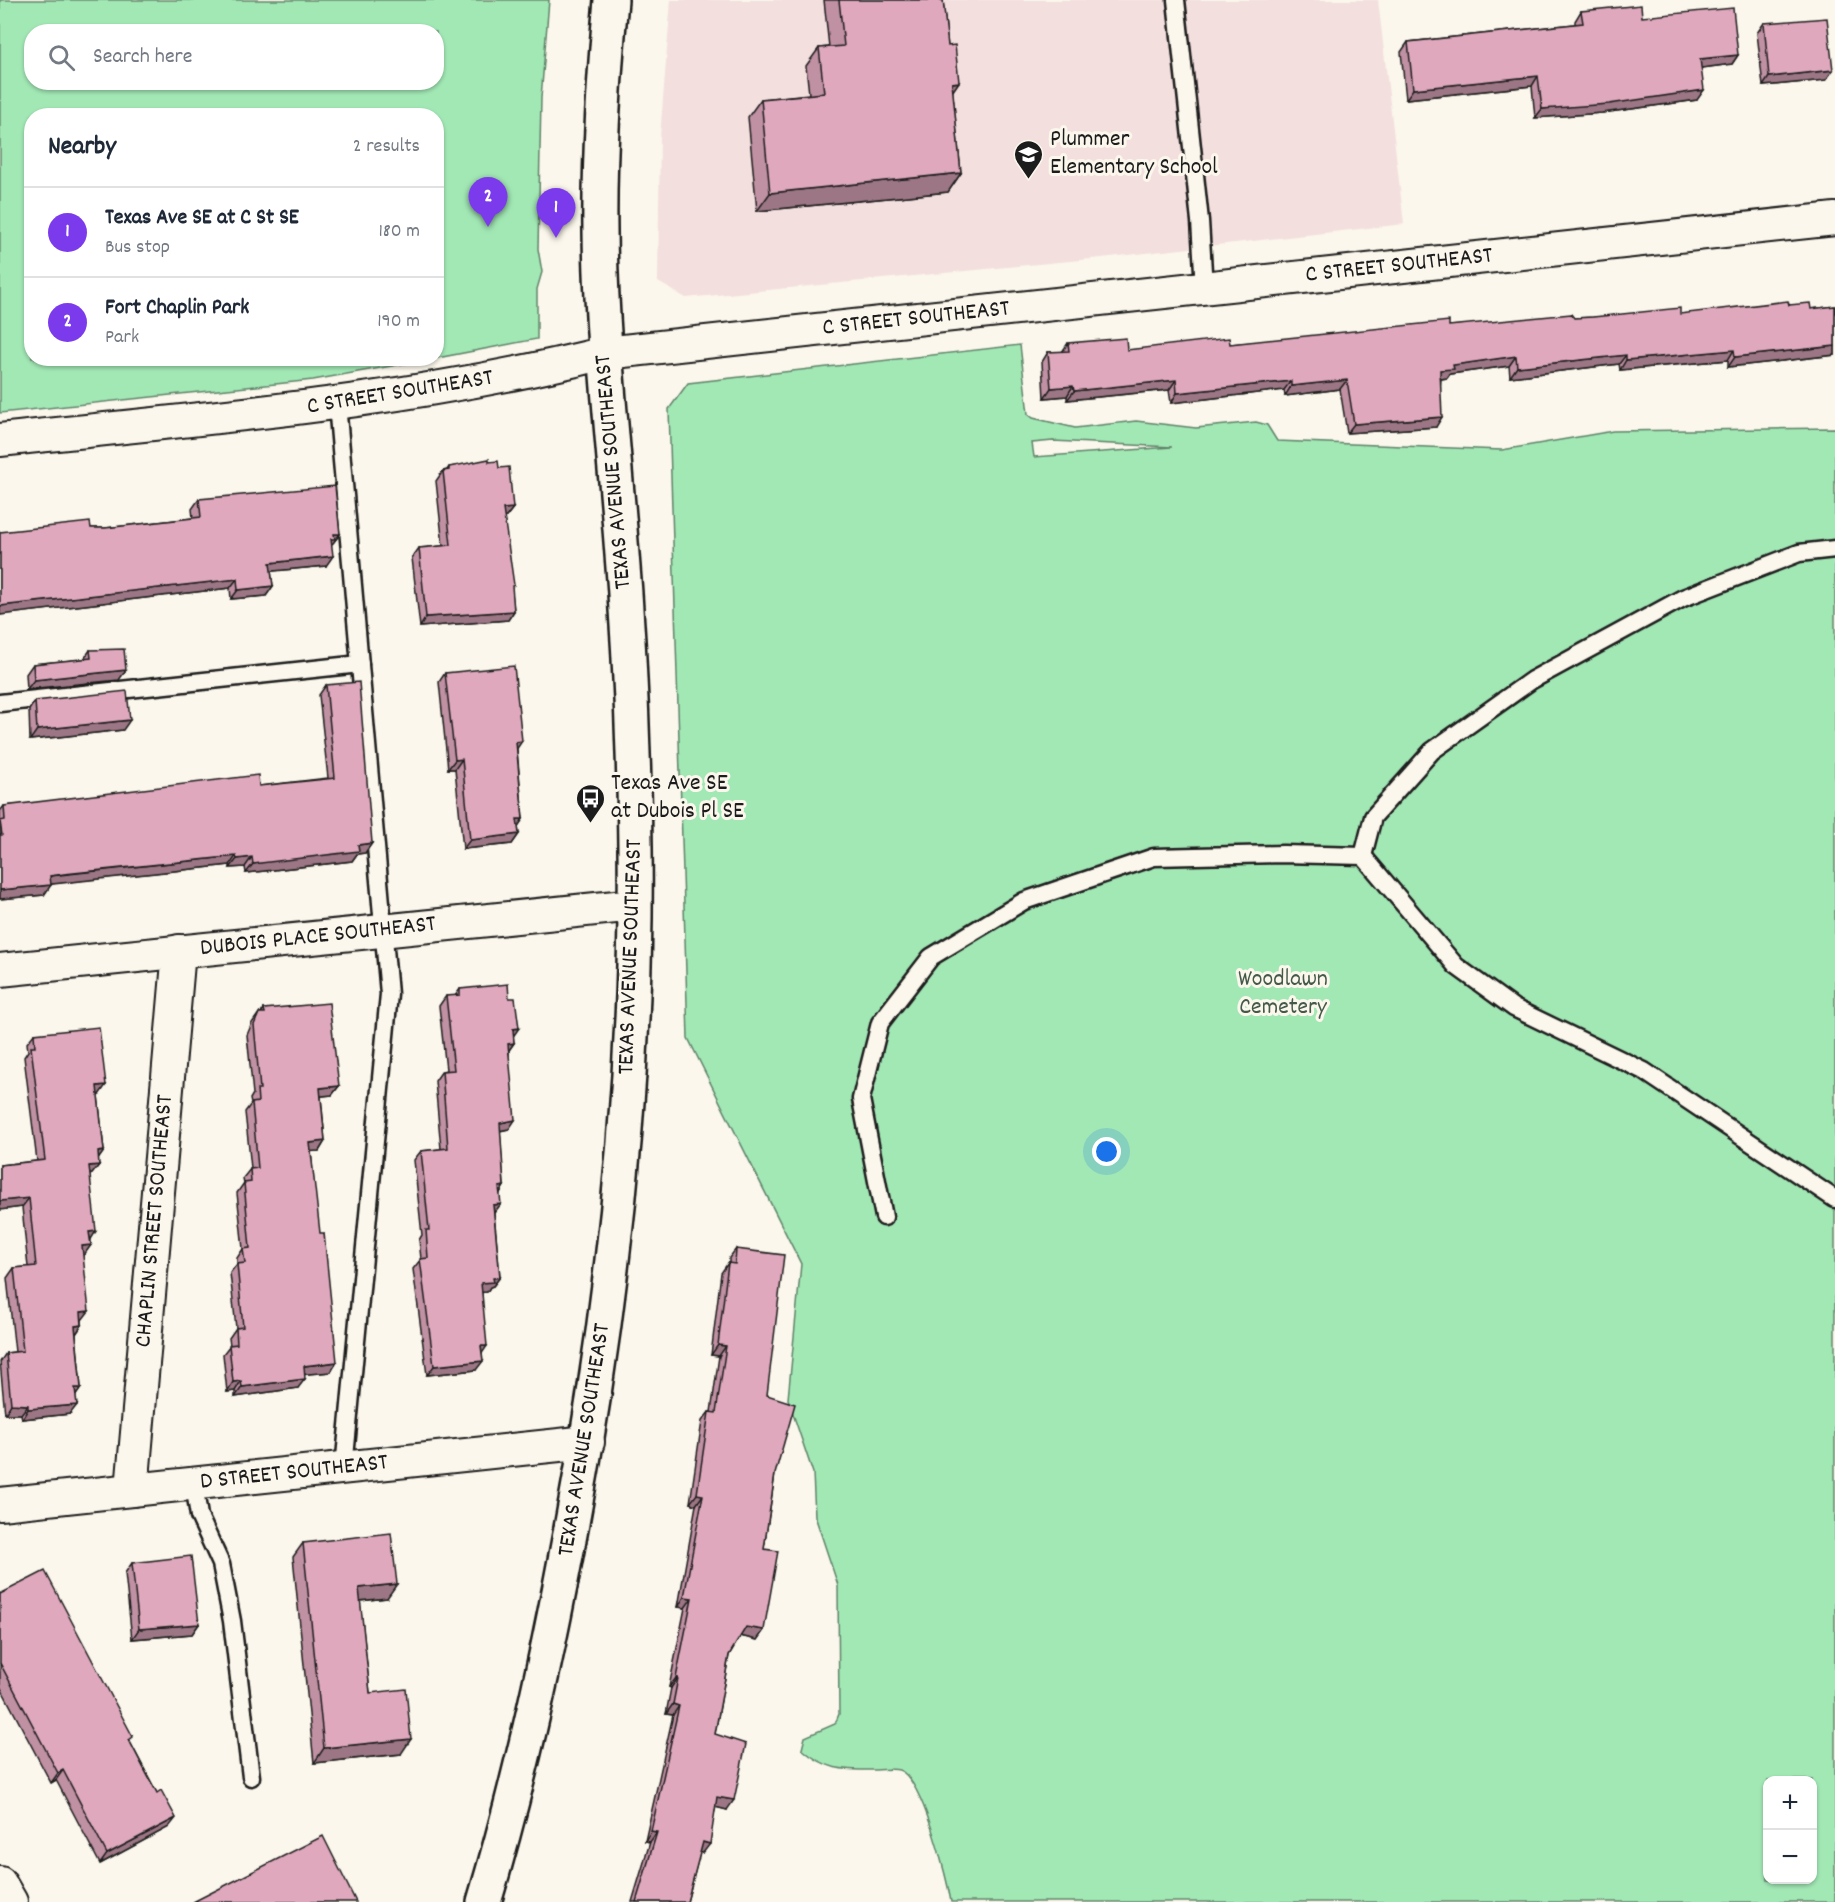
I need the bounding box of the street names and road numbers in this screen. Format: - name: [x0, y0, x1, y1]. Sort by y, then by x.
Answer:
- street label: C STREET SOUTHEAST: [1304, 239, 1495, 293]
- street label: C STREET SOUTHEAST: [821, 292, 1012, 346]
- street label: TEXAS AVENUE SOUTHEAST: [587, 353, 641, 591]
- street label: C STREET SOUTHEAST: [304, 361, 496, 425]
- street label: TEXAS AVENUE SOUTHEAST: [610, 838, 652, 1075]
- street label: DUBOIS PLACE SOUTHEAST: [199, 908, 438, 966]
- street label: CHAPLIN STREET SOUTHEAST: [127, 1093, 183, 1349]
- street label: TEXAS AVENUE SOUTHEAST: [550, 1321, 620, 1559]
- street label: D STREET SOUTHEAST: [198, 1446, 390, 1500]

